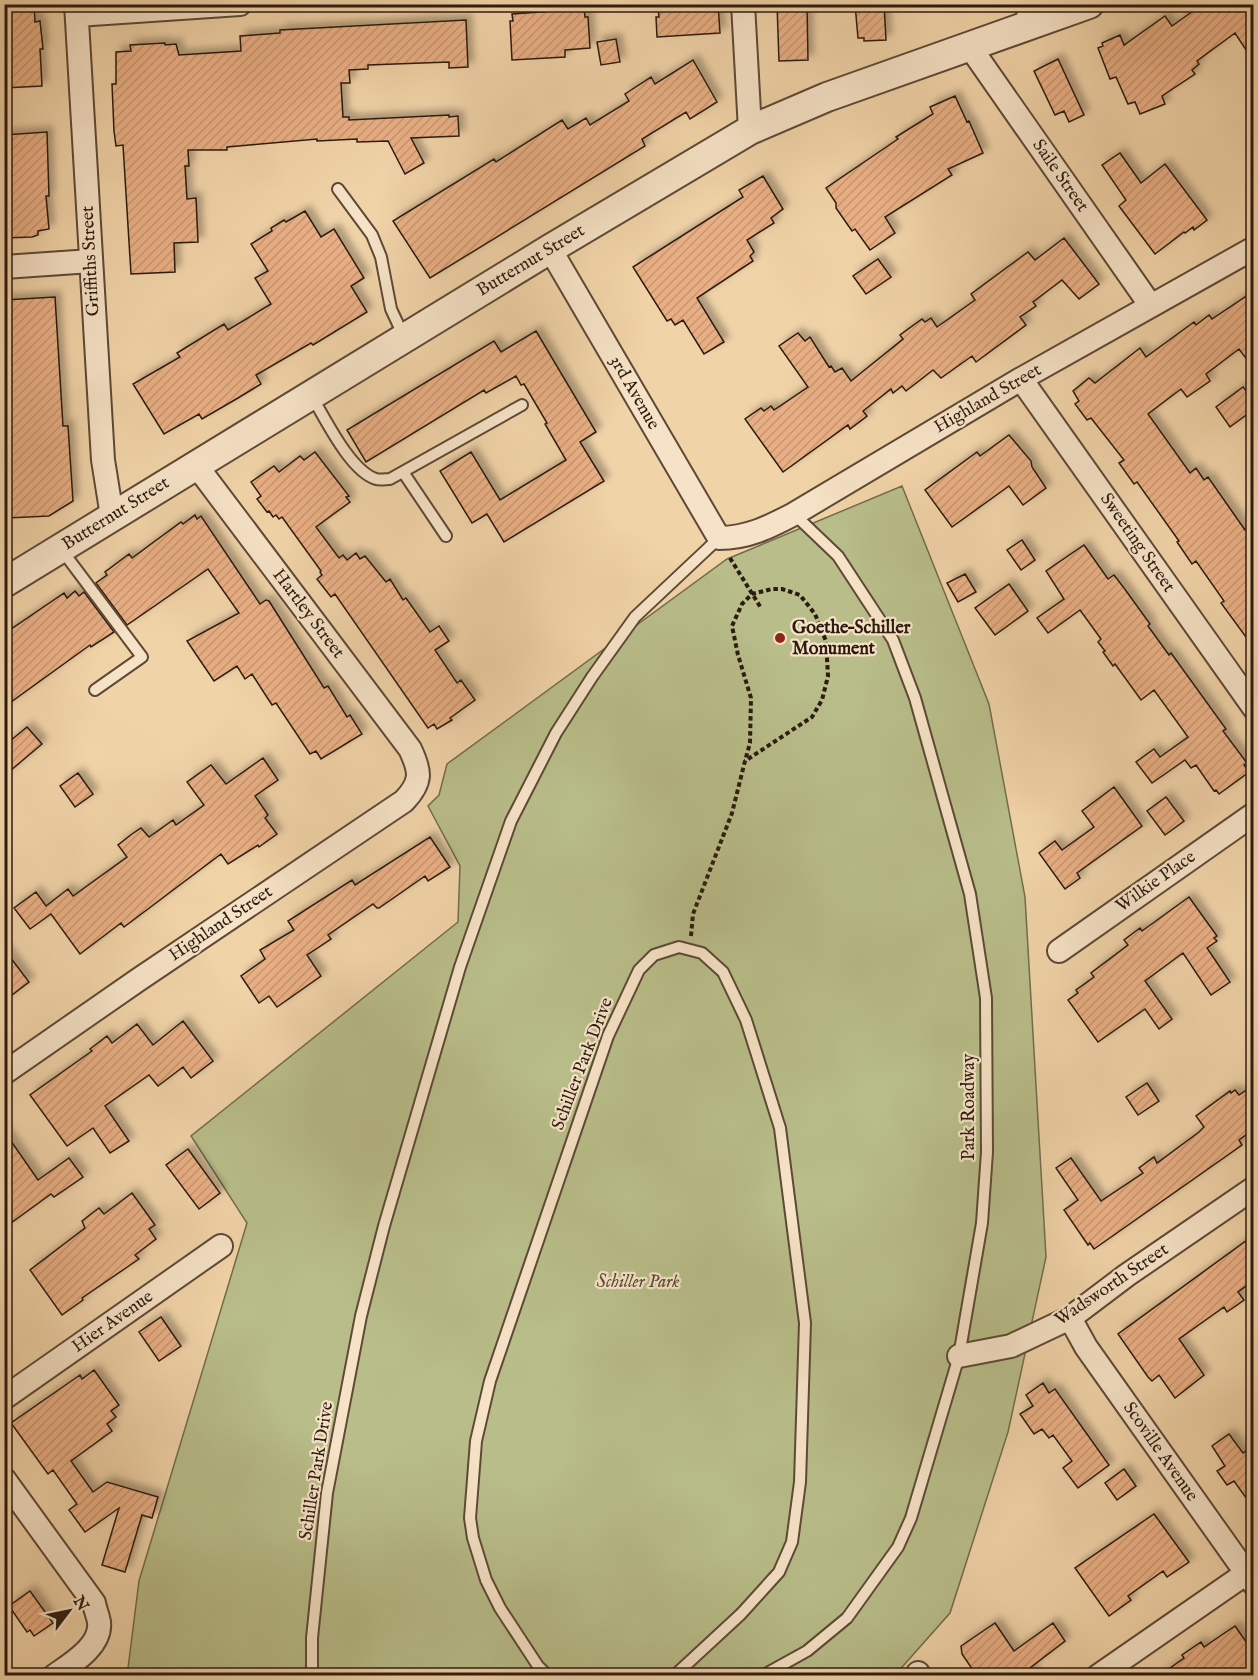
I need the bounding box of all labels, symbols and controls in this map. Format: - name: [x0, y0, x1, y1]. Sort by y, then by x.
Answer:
- street label: Saile Street: [1027, 135, 1093, 217]
- street label: Griffiths Street: [77, 205, 105, 317]
- street label: Butternut Street: [473, 220, 589, 302]
- street label: 3rd Avenue: [604, 352, 664, 434]
- street label: Highland Street: [930, 359, 1046, 439]
- street label: Butternut Street: [58, 472, 174, 556]
- street label: Sweeting Street: [1094, 489, 1180, 597]
- street label: Hartley Street: [267, 564, 349, 664]
- place label: Goethe–Schiller Monument: [792, 617, 911, 661]
- marker: Goethe–Schiller Monument: [773, 631, 787, 645]
- street label: Wilkie Place: [1111, 846, 1201, 918]
- street label: Highland Street: [165, 881, 277, 967]
- street label: Schiller Park Drive: [547, 995, 619, 1133]
- street label: Park Roadway: [958, 1053, 981, 1160]
- street label: Wadsworth Street: [1051, 1239, 1173, 1331]
- park label: Schiller Park: [597, 1271, 679, 1294]
- street label: Hier Avenue: [68, 1286, 158, 1358]
- street label: Scoville Avenue: [1117, 1398, 1203, 1506]
- street label: Schiller Park Drive: [295, 1400, 339, 1542]
- north arrow: [39, 1581, 99, 1641]
- text: N: [67, 1592, 92, 1615]

